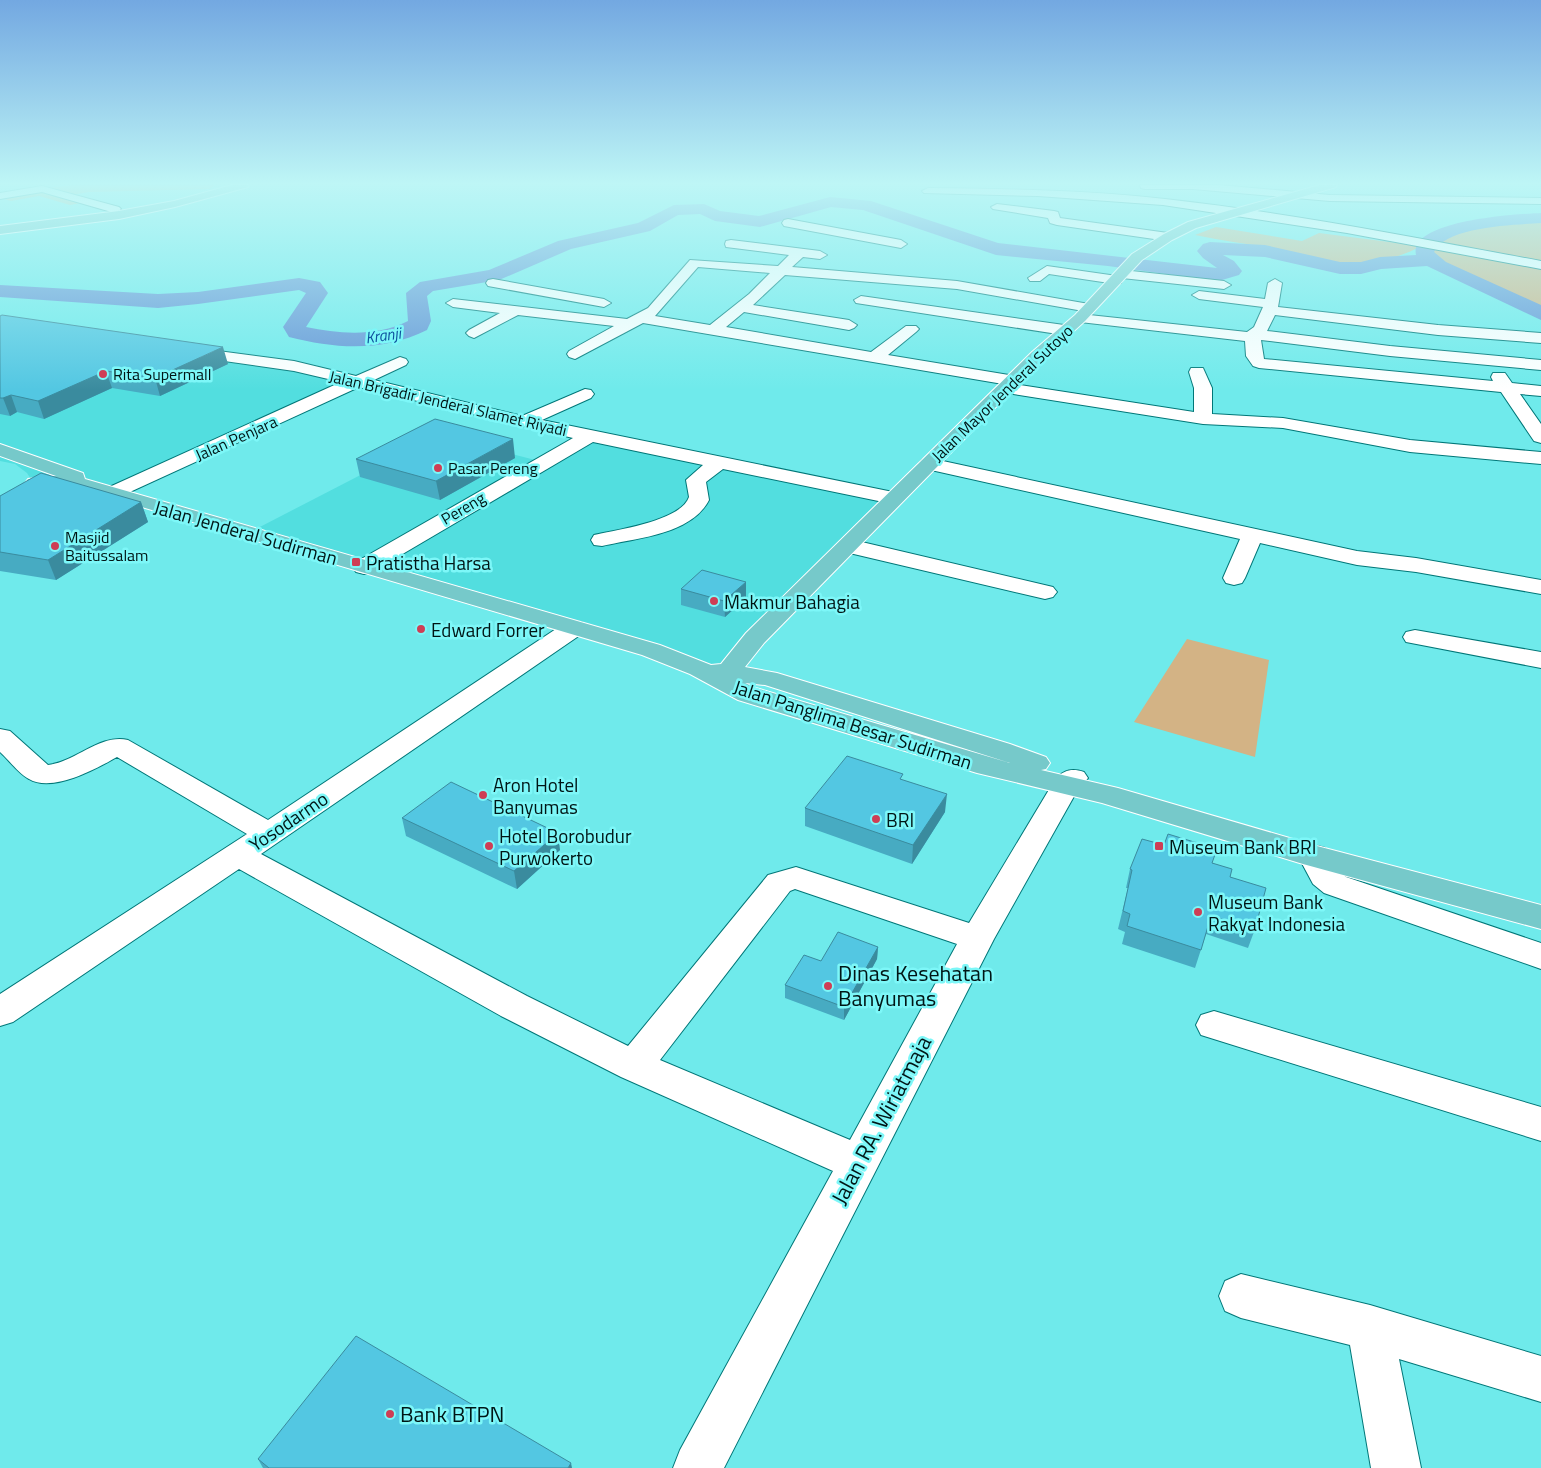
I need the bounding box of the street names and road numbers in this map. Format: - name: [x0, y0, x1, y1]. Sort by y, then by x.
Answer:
- street label: Jalan Mayor Jenderal Sutoyo: [926, 319, 1078, 467]
- street label: Jalan Brigadir Jenderal Slamet Riyadi: [327, 364, 569, 442]
- street label: Jalan Penjara: [191, 409, 281, 467]
- street label: Pereng: [436, 486, 490, 530]
- street label: Jalan Jenderal Sudirman: [151, 492, 341, 572]
- street label: Jalan Panglima Besar Sudirman: [730, 672, 976, 776]
- street label: Yosodarmo: [243, 784, 333, 858]
- street label: Jalan RA. Wiriatmaja: [822, 1029, 940, 1211]

